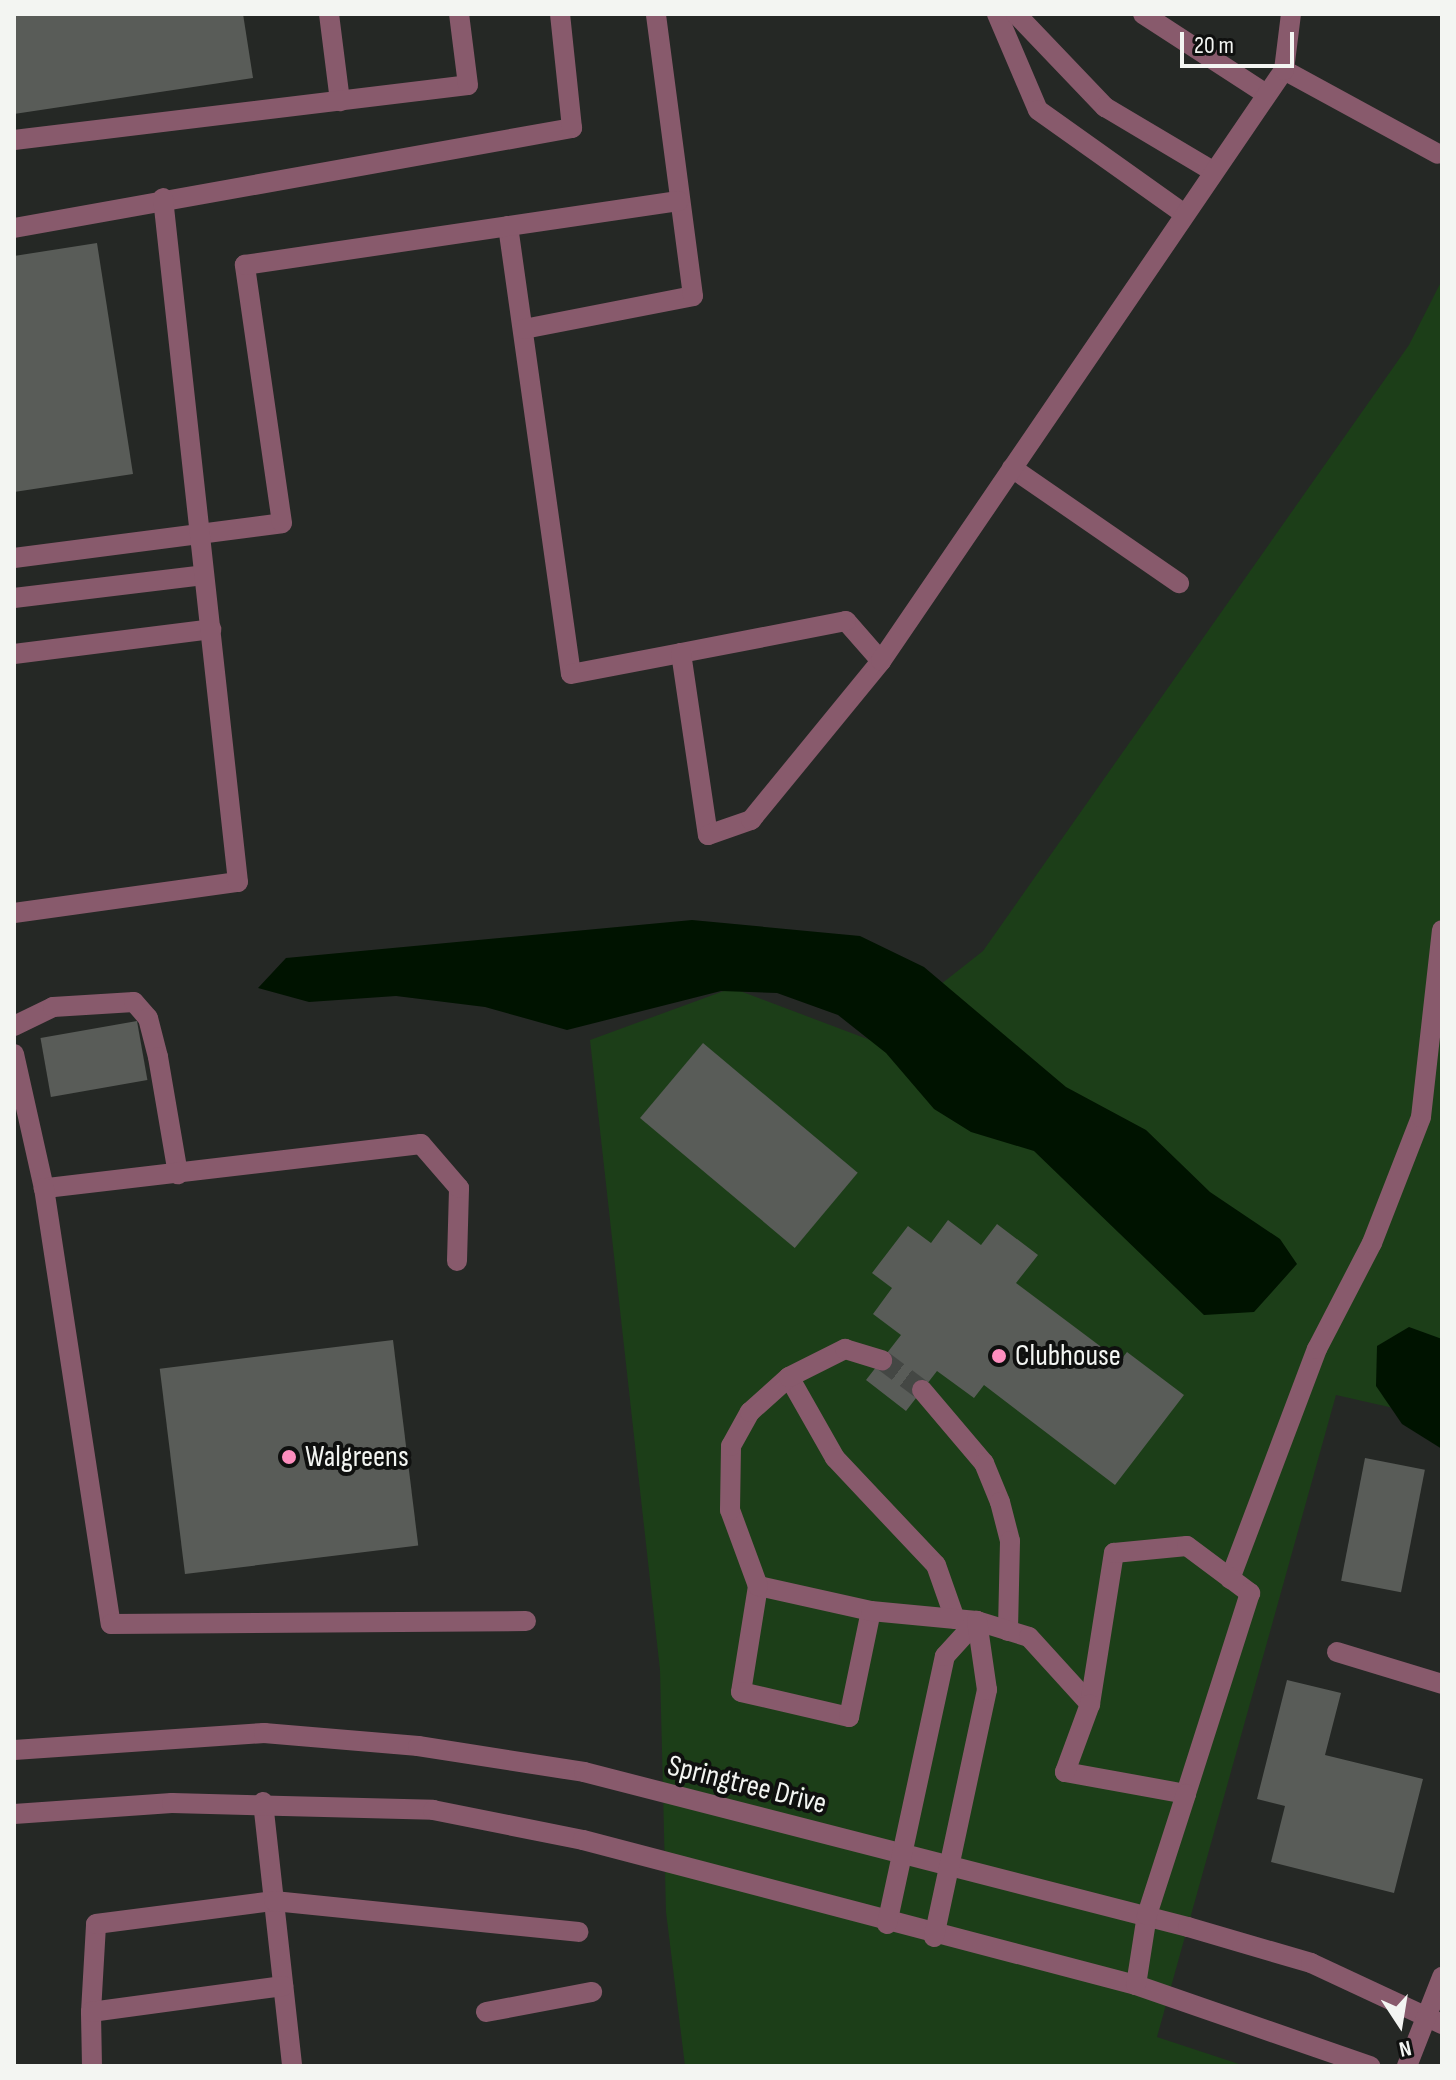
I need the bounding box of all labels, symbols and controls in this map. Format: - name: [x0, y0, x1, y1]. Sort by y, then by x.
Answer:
- scale bar: [1184, 16, 1298, 66]
- text: 20 m: [1194, 31, 1234, 60]
- place label: Clubhouse: [1015, 1338, 1121, 1374]
- marker: Clubhouse: [990, 1347, 1008, 1365]
- place label: Walgreens: [305, 1439, 409, 1475]
- marker: Walgreens: [280, 1448, 298, 1466]
- street label: Springtree Drive: [664, 1748, 830, 1822]
- north arrow: [1360, 1984, 1440, 2064]
- text: N: [1397, 2034, 1414, 2062]

